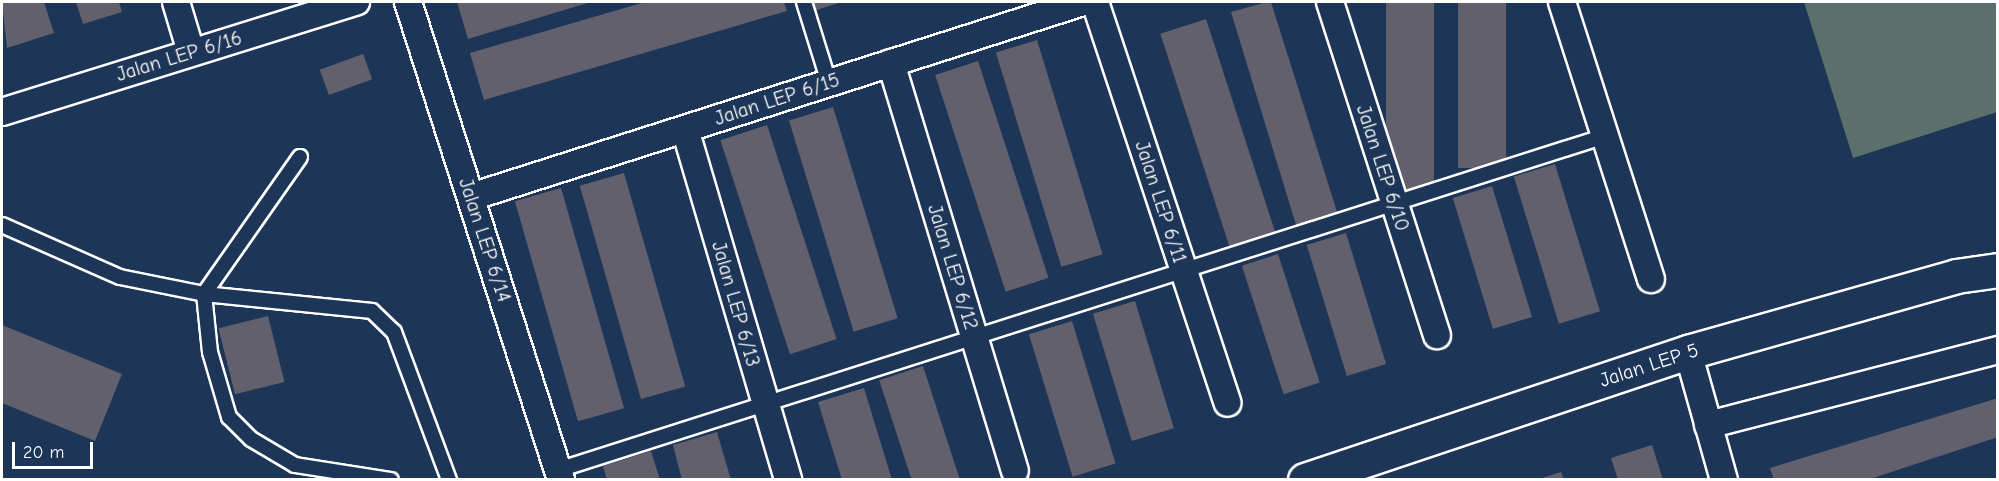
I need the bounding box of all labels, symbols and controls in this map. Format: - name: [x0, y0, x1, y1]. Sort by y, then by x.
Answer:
- street label: Jalan LEP 6/16: [113, 25, 245, 87]
- street label: Jalan LEP 6/15: [711, 67, 843, 131]
- street label: Jalan LEP 6/10: [1351, 102, 1415, 234]
- street label: Jalan LEP 6/11: [1130, 138, 1192, 266]
- street label: Jalan LEP 6/14: [454, 175, 516, 305]
- street label: Jalan LEP 6/12: [923, 201, 983, 333]
- street label: Jalan LEP 6/13: [707, 238, 765, 370]
- street label: Jalan LEP 5: [1596, 338, 1702, 392]
- scale bar: [15, 430, 96, 468]
- text: 20 m: [23, 442, 64, 463]

